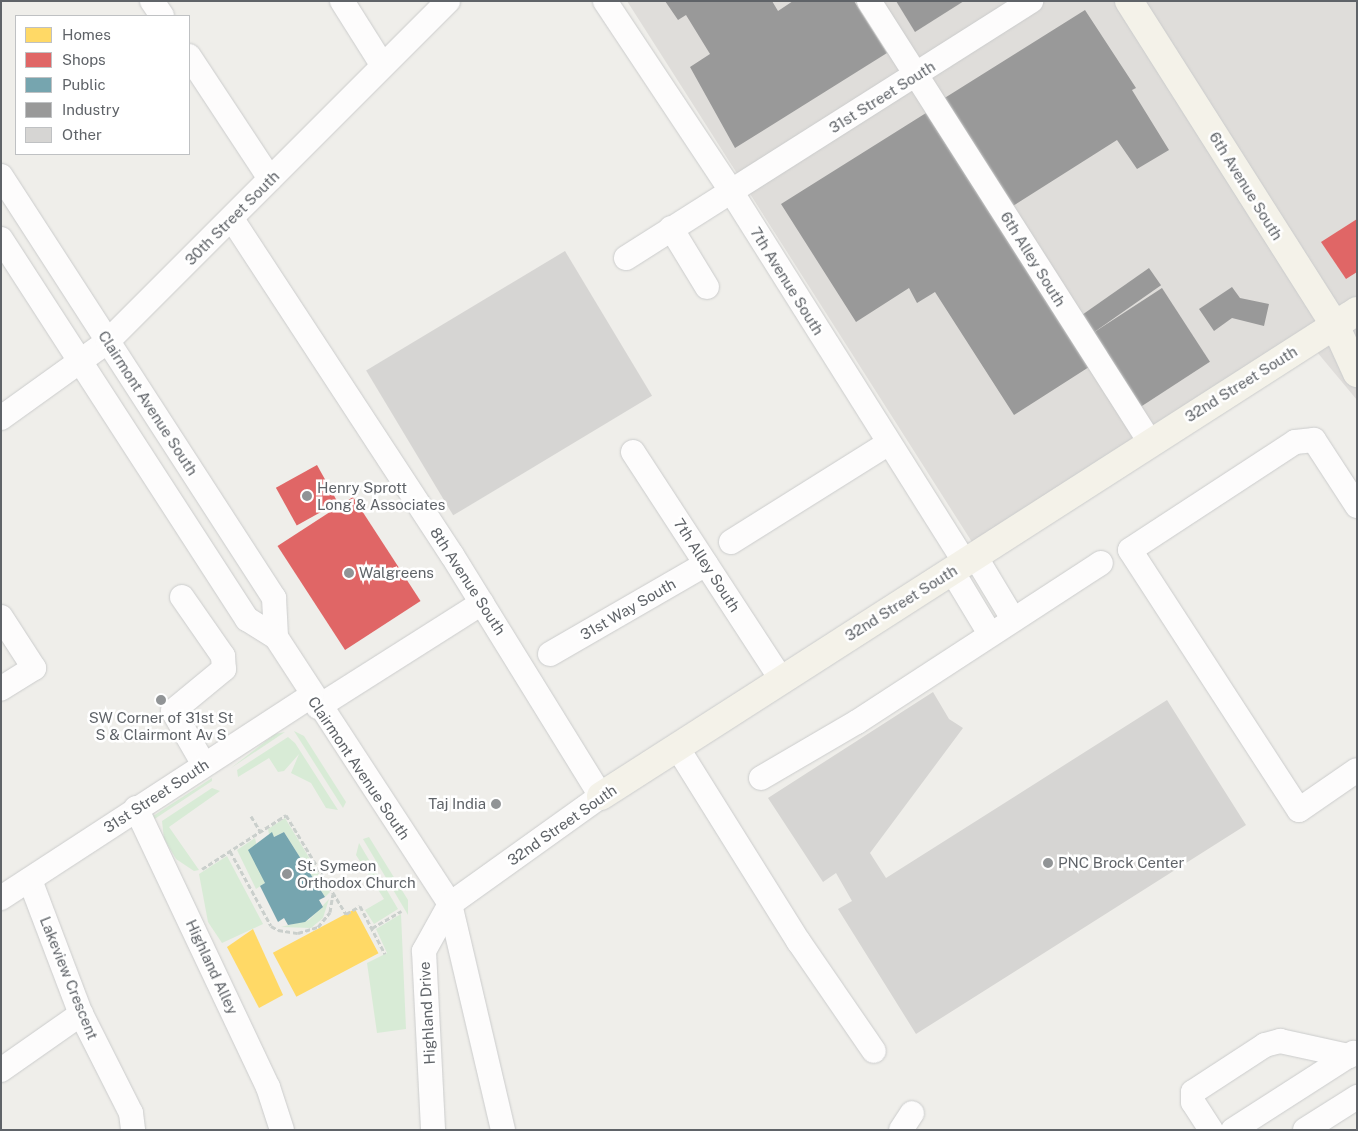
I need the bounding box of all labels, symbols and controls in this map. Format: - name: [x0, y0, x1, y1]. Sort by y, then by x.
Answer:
- legend: [15, 15, 190, 155]
- text: Homes: [62, 26, 111, 43]
- text: Shops: [62, 51, 106, 68]
- street label: 31st Street South: [826, 57, 938, 137]
- text: Public: [62, 76, 106, 93]
- text: Industry: [62, 101, 120, 118]
- text: Other: [62, 126, 102, 143]
- street label: 6th Avenue South: [1205, 129, 1287, 243]
- street label: 30th Street South: [181, 167, 283, 269]
- street label: 6th Alley South: [997, 208, 1069, 310]
- street label: 7th Avenue South: [747, 224, 827, 338]
- street label: Clairmont Avenue South: [94, 327, 202, 479]
- street label: 32nd Street South: [1182, 342, 1300, 426]
- place label: Henry Sprott Long & Associates: [317, 478, 445, 513]
- marker: Henry Sprott Long & Associates: [301, 490, 313, 502]
- street label: 7th Alley South: [670, 515, 744, 615]
- street label: 8th Avenue South: [426, 524, 510, 638]
- street label: 32nd Street South: [842, 561, 960, 645]
- place label: Walgreens: [359, 564, 434, 582]
- marker: Walgreens: [343, 567, 355, 579]
- street label: 31st Way South: [577, 574, 679, 644]
- street label: Clairmont Avenue South: [304, 693, 414, 843]
- marker: SW Corner of 31st St S & Clairmont Av S: [155, 694, 167, 706]
- place label: SW Corner of 31st St S & Clairmont Av S: [89, 708, 233, 743]
- street label: 31st Street South: [100, 755, 212, 837]
- street label: 32nd Street South: [504, 781, 620, 869]
- place label: Taj India: [428, 795, 486, 813]
- marker: Taj India: [490, 798, 502, 810]
- place label: PNC Brock Center: [1058, 854, 1184, 872]
- place label: St. Symeon Orthodox Church: [297, 856, 416, 891]
- marker: PNC Brock Center: [1042, 857, 1054, 869]
- marker: St. Symeon Orthodox Church: [281, 868, 293, 880]
- street label: Lakeview Crescent: [36, 914, 102, 1042]
- street label: Highland Alley: [182, 917, 242, 1017]
- street label: Highland Drive: [415, 961, 439, 1065]

